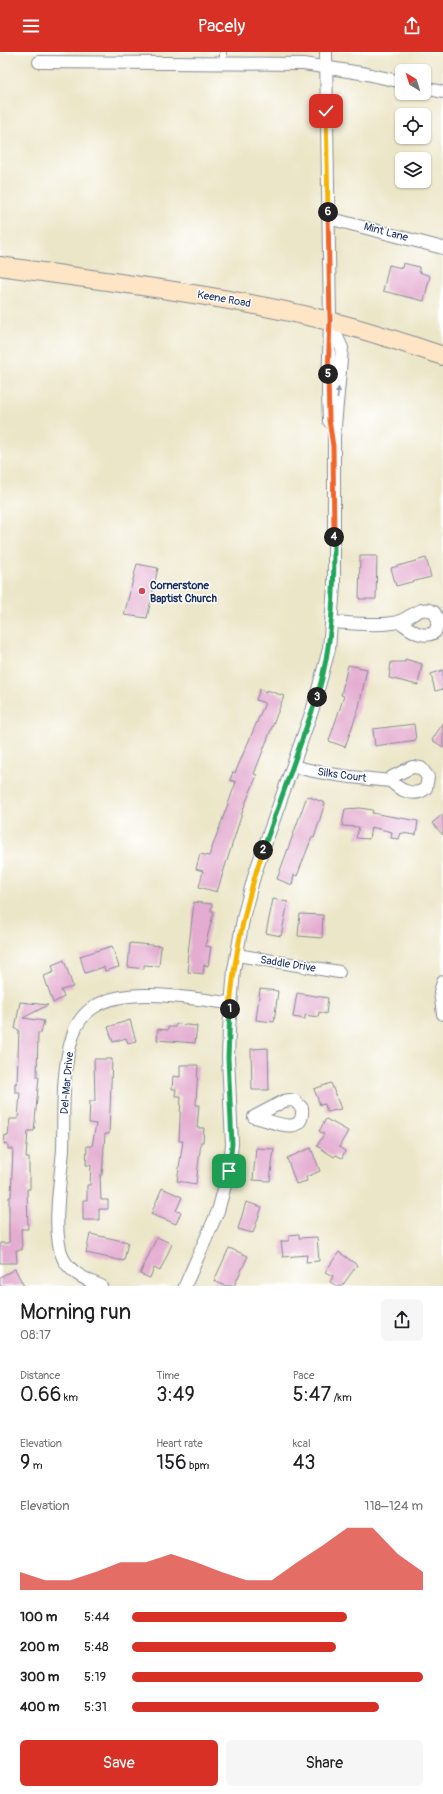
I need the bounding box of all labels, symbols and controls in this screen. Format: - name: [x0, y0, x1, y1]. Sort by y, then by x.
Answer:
- icon: menu: [20, 15, 42, 37]
- text: Pacely: [198, 15, 245, 38]
- icon: share: [401, 15, 423, 37]
- north arrow: [395, 64, 431, 100]
- map controls: [395, 64, 431, 188]
- pin: [309, 94, 343, 128]
- icon: check: [315, 100, 337, 122]
- button: locate: [395, 108, 431, 144]
- button: layers: [395, 152, 431, 188]
- pin: 6: [318, 202, 338, 222]
- text: 6: [325, 205, 331, 218]
- street label: Mint Lane: [362, 220, 410, 244]
- street label: Keene Road: [196, 288, 252, 310]
- pin: 5: [318, 364, 338, 384]
- text: 5: [325, 367, 331, 380]
- one-way arrow: [335, 387, 342, 400]
- pin: 4: [324, 527, 344, 547]
- text: 4: [331, 530, 337, 543]
- place label: Cornerstone Baptist Church: [150, 579, 217, 605]
- marker: Cornerstone Baptist Church: [137, 586, 147, 596]
- pin: 3: [307, 687, 327, 707]
- text: 3: [314, 690, 320, 703]
- street label: Silks Court: [317, 765, 368, 785]
- pin: 2: [253, 840, 273, 860]
- text: 2: [260, 843, 266, 856]
- street label: Saddle Drive: [259, 953, 317, 975]
- pin: 1: [220, 999, 240, 1019]
- text: 1: [228, 1002, 232, 1015]
- street label: Del-Mar Drive: [58, 1051, 76, 1115]
- pin: [212, 1154, 246, 1188]
- icon: arrive: [218, 1160, 240, 1182]
- text: Morning run: [20, 1298, 131, 1326]
- button: share: [381, 1299, 423, 1341]
- text: 08:17: [20, 1327, 51, 1343]
- text: Distance: [20, 1369, 60, 1382]
- text: Time: [156, 1369, 179, 1382]
- text: Pace: [293, 1369, 314, 1382]
- text: 0.66: [20, 1382, 61, 1407]
- text: 3:49: [156, 1382, 195, 1407]
- text: 5:47: [293, 1382, 331, 1407]
- text: km: [61, 1391, 78, 1404]
- text: /km: [331, 1391, 352, 1404]
- text: Elevation: [20, 1437, 62, 1450]
- text: Heart rate: [156, 1437, 203, 1450]
- text: kcal: [293, 1437, 311, 1450]
- text: 9: [20, 1450, 30, 1475]
- text: 156: [156, 1450, 187, 1475]
- text: 43: [293, 1450, 315, 1475]
- text: m: [30, 1459, 42, 1472]
- text: bpm: [187, 1459, 209, 1472]
- text: Elevation: [20, 1498, 70, 1514]
- text: 118–124 m: [364, 1498, 423, 1514]
- text: 100 m: [20, 1609, 57, 1625]
- text: 5:44: [84, 1609, 110, 1625]
- text: 200 m: [20, 1639, 59, 1655]
- text: 5:48: [84, 1639, 109, 1655]
- text: 300 m: [20, 1669, 59, 1685]
- text: 5:19: [84, 1669, 106, 1685]
- text: 400 m: [20, 1699, 60, 1715]
- text: 5:31: [84, 1699, 107, 1715]
- button: Save: [20, 1740, 218, 1786]
- button: Share: [226, 1740, 423, 1786]

